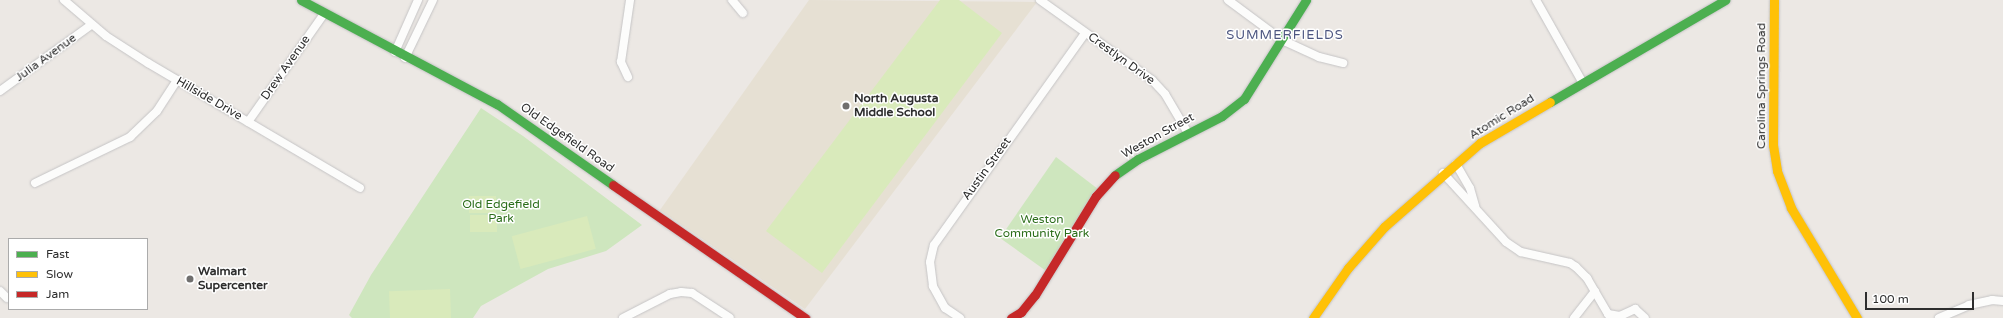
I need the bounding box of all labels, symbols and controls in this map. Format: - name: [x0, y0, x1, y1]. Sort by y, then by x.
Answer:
- street label: Carolina Springs Road: [1755, 23, 1769, 149]
- district label: SUMMERFIELDS: [1226, 27, 1344, 43]
- street label: Crestlyn Drive: [1085, 30, 1157, 88]
- street label: Julia Avenue: [13, 31, 79, 85]
- street label: Drew Avenue: [258, 33, 314, 103]
- street label: Hillside Drive: [173, 74, 245, 124]
- street label: Atomic Road: [1467, 91, 1537, 143]
- place label: North Augusta Middle School: [854, 92, 938, 120]
- street label: Old Edgefield Road: [517, 100, 617, 176]
- marker: North Augusta Middle School: [841, 101, 851, 111]
- street label: Weston Street: [1119, 110, 1197, 162]
- street label: Austin Street: [959, 135, 1015, 203]
- park label: Old Edgefield Park: [462, 198, 540, 226]
- park label: Weston Community Park: [995, 213, 1089, 241]
- legend: [8, 238, 148, 310]
- text: Fast: [46, 247, 69, 261]
- place label: Walmart Supercenter: [198, 265, 268, 293]
- text: Slow: [46, 267, 73, 281]
- marker: Walmart Supercenter: [185, 274, 195, 284]
- scale bar: [1867, 284, 1976, 310]
- text: Jam: [46, 287, 69, 301]
- text: 100 m: [1872, 292, 1909, 306]

